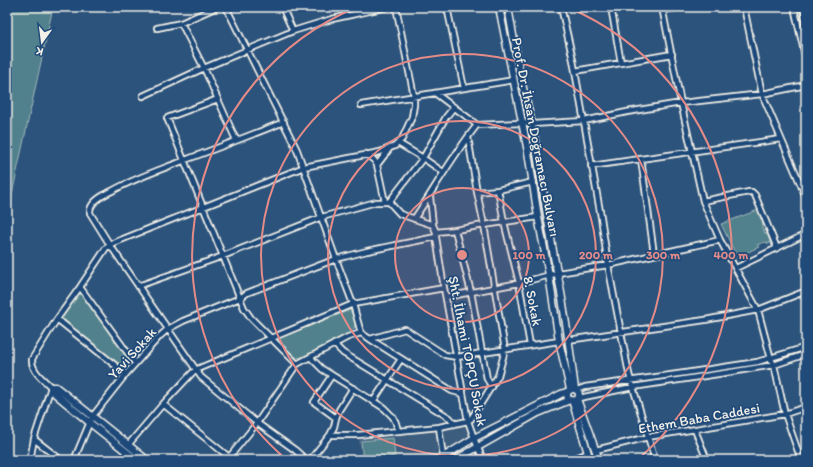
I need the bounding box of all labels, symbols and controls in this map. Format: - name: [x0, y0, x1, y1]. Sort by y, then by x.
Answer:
- north arrow: [22, 22, 62, 62]
- street label: Prof. Dr. İhsan Doğramacı Bulvarı: [508, 36, 563, 238]
- text: K: [34, 44, 45, 58]
- centre of rings: [455, 248, 469, 262]
- text: 100 m: [512, 248, 546, 262]
- text: 200 m: [579, 248, 614, 262]
- text: 300 m: [646, 248, 681, 262]
- text: 400 m: [714, 248, 749, 262]
- street label: Şht. İlhami TOPÇU Sokak: [445, 274, 490, 428]
- street label: 8. Sokak: [519, 275, 546, 328]
- street label: Yavi Sokak: [105, 323, 161, 383]
- street label: Ethem Baba Caddesi: [637, 399, 761, 438]

